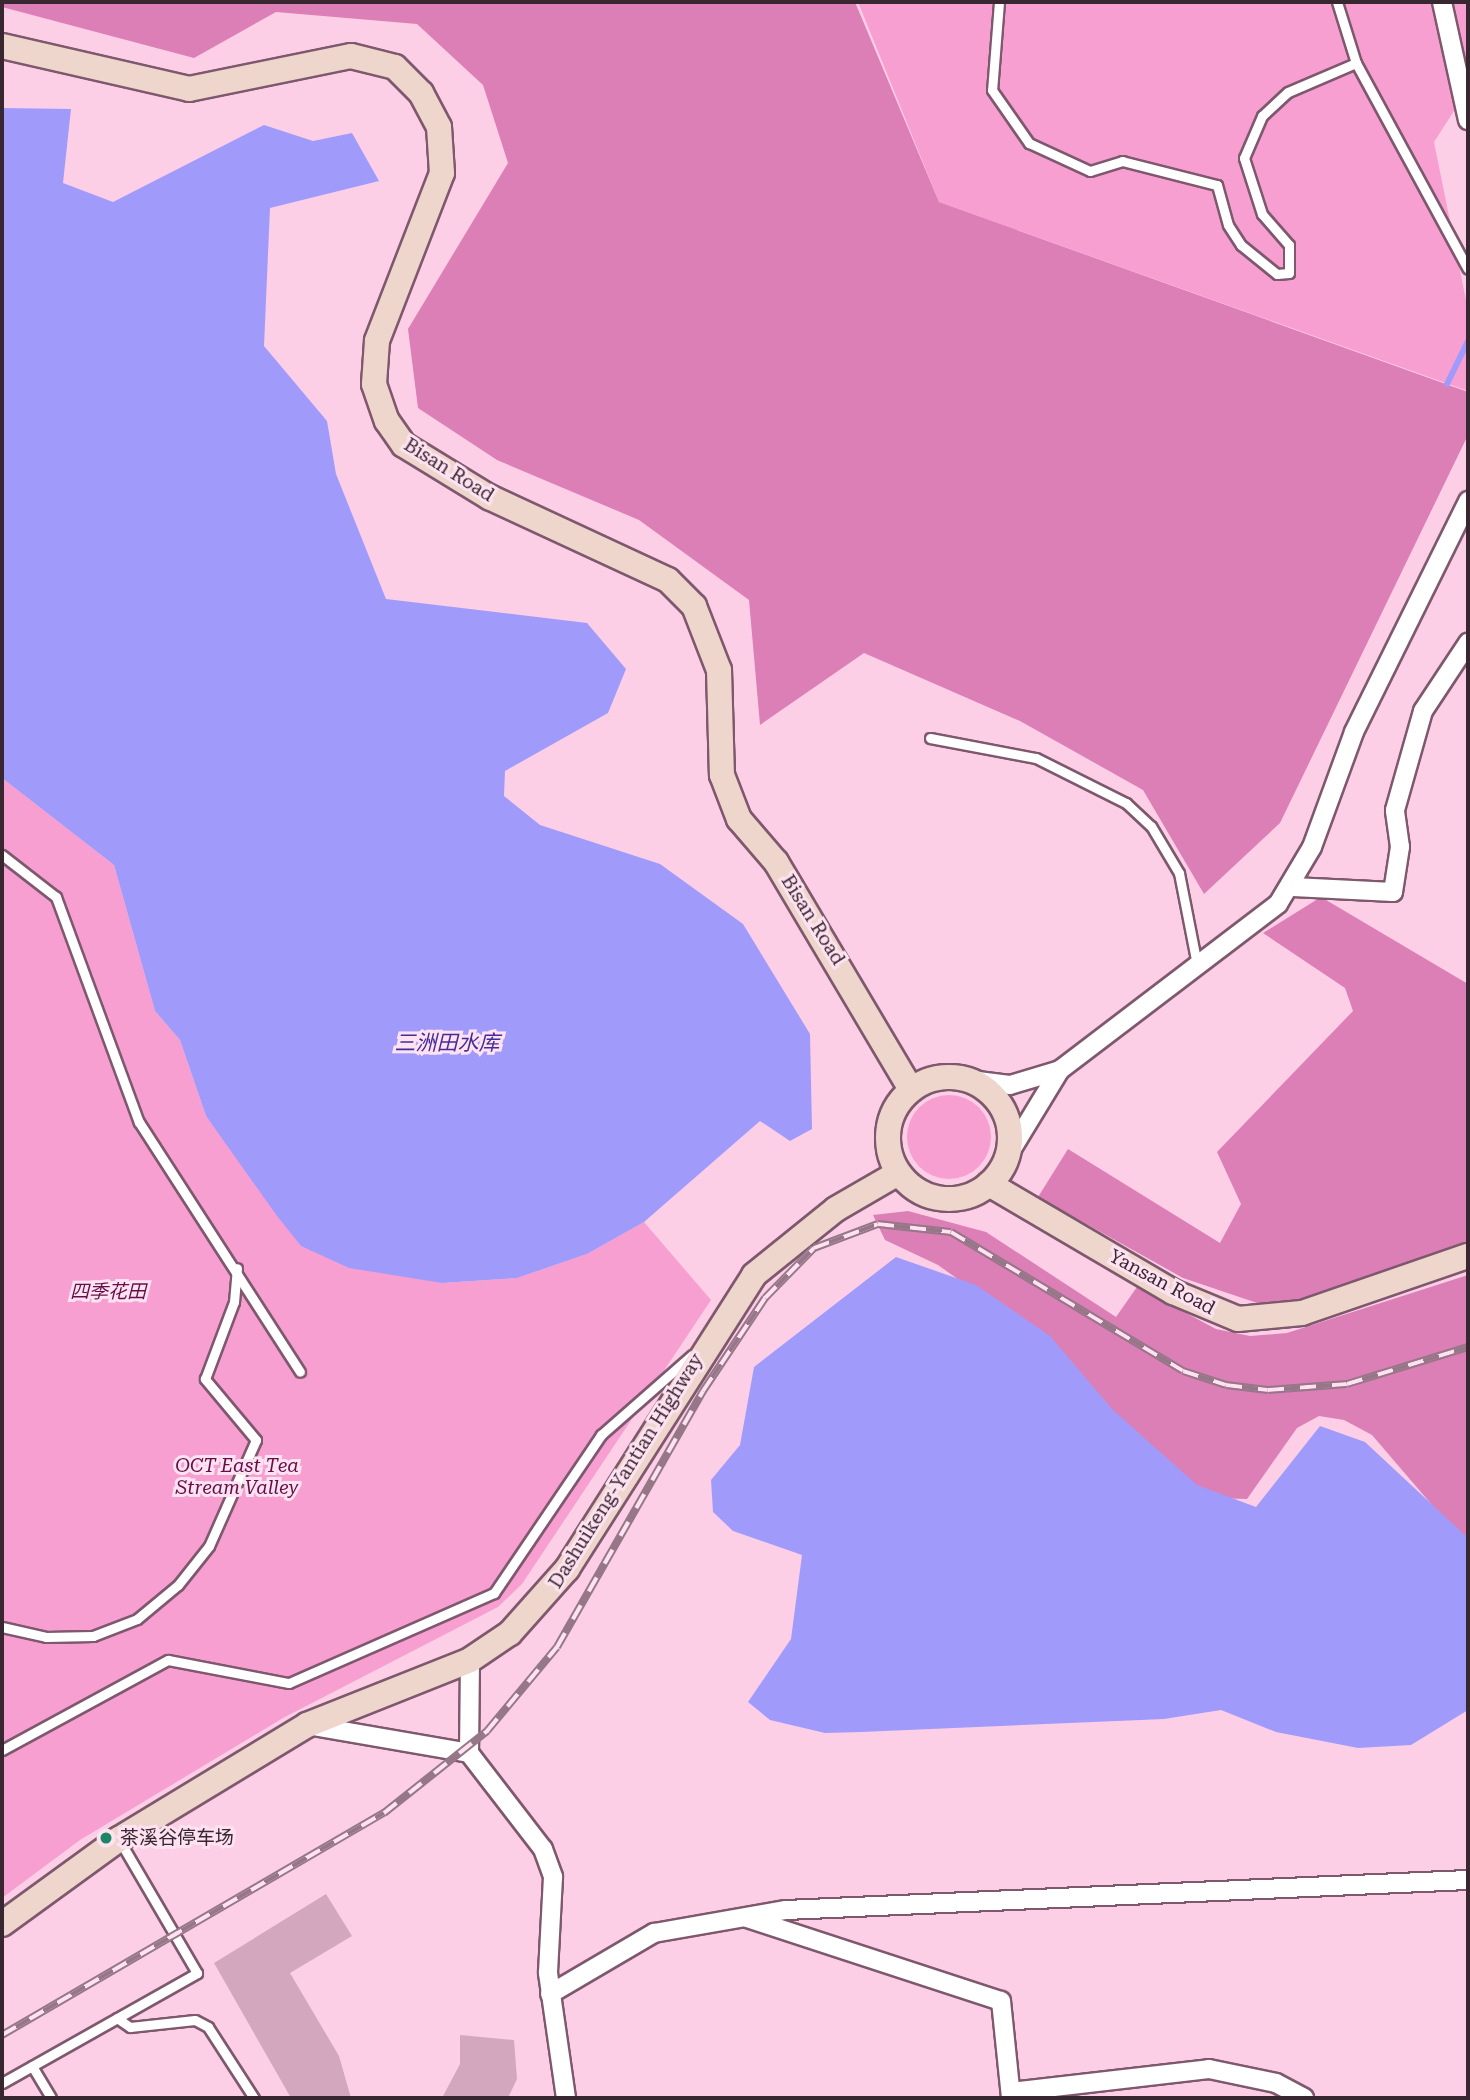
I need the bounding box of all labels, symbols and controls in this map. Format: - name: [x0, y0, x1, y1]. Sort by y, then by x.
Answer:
- street label: Bisan Road: [400, 433, 498, 507]
- street label: Bisan Road: [776, 871, 850, 969]
- water label: 三洲田水库: [395, 1030, 499, 1056]
- street label: Yansan Road: [1105, 1244, 1219, 1320]
- park label: 四季花田: [70, 1281, 146, 1303]
- street label: Dashuikeng-Yantian Highway: [544, 1349, 708, 1593]
- park label: OCT East Tea Stream Valley: [175, 1455, 299, 1499]
- place label: 茶溪谷停车场: [120, 1827, 234, 1849]
- marker: 茶溪谷停车场: [98, 1830, 114, 1846]

